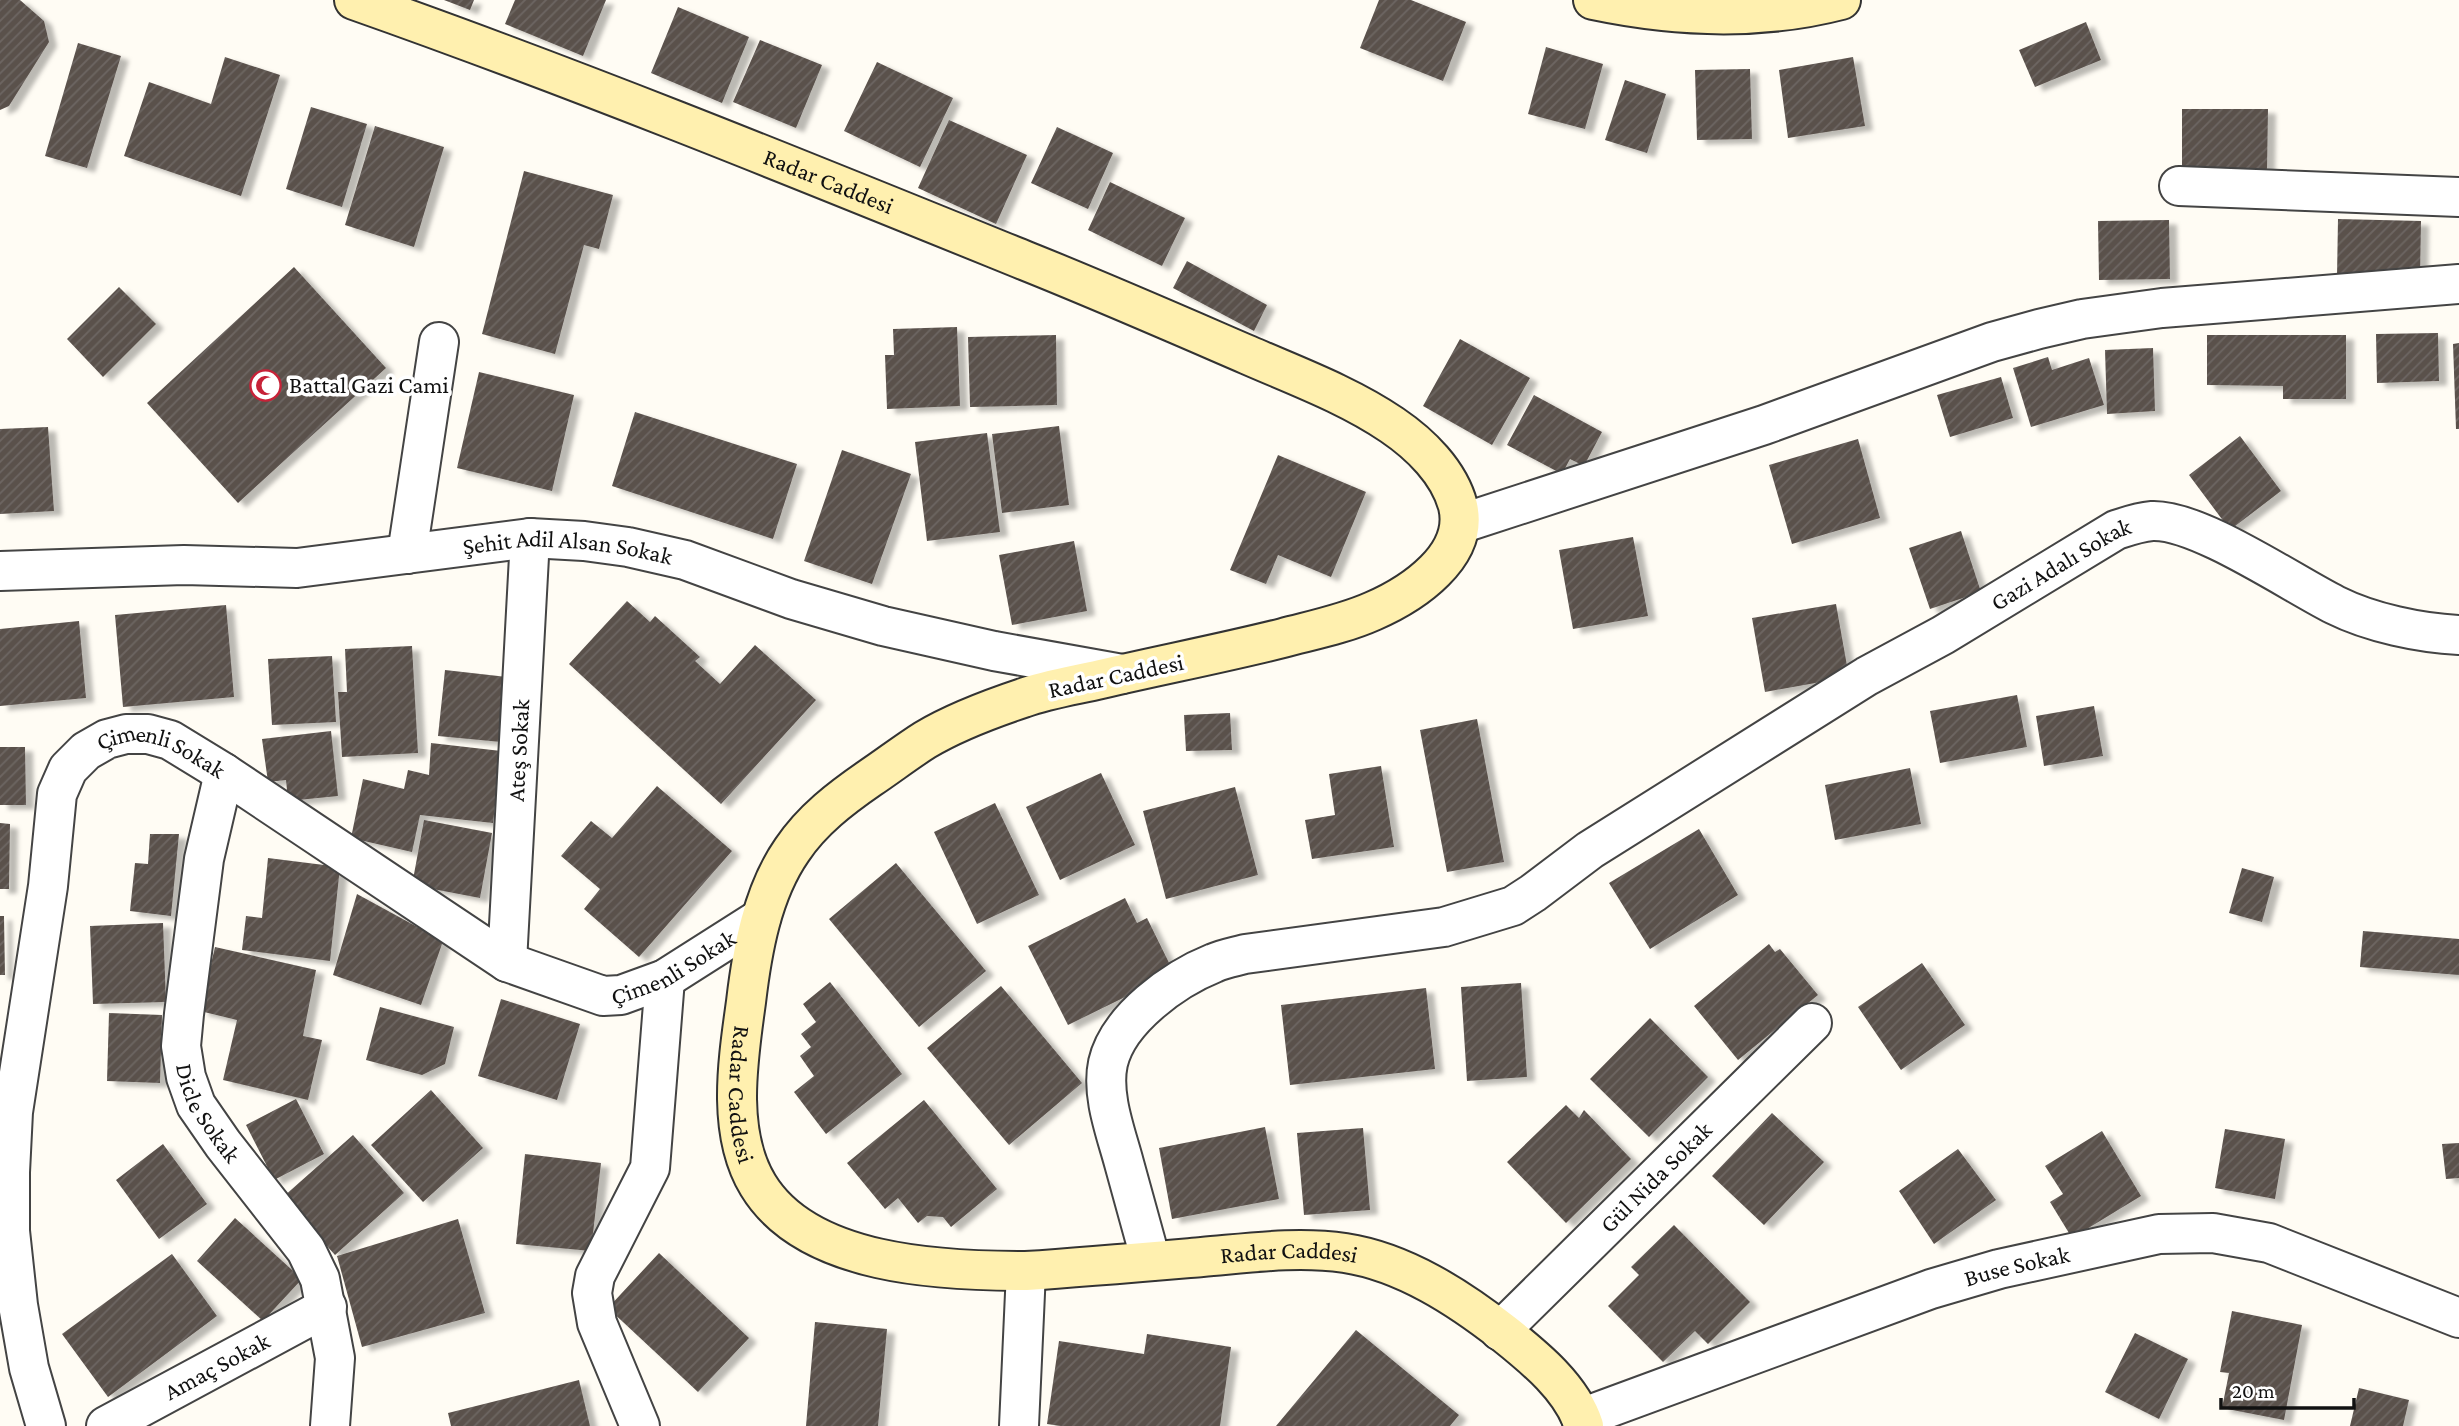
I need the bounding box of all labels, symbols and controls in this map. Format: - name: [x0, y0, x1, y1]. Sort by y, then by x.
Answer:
- street label: Radar Caddesi: [760, 143, 898, 219]
- mosque icon: Battal Gazi Cami: [249, 368, 283, 402]
- place label: Battal Gazi Cami: [289, 371, 449, 398]
- street label: Gazi Adalı Sokak: [1986, 512, 2135, 616]
- street label: Şehit Adil Alsan Sokak: [461, 524, 676, 570]
- street label: Radar Caddesi: [1046, 648, 1186, 703]
- street label: Ateş Sokak: [502, 698, 534, 802]
- street label: Çimenli Sokak: [91, 718, 231, 784]
- street label: Çimenli Sokak: [611, 923, 741, 1009]
- street label: Radar Caddesi: [724, 1024, 760, 1166]
- street label: Dicle Sokak: [171, 1062, 247, 1168]
- street label: Gül Nida Sokak: [1594, 1115, 1717, 1238]
- street label: Radar Caddesi: [1219, 1236, 1360, 1268]
- street label: Buse Sokak: [1961, 1240, 2072, 1292]
- street label: Amaç Sokak: [159, 1326, 274, 1405]
- scale bar: [2221, 1366, 2354, 1410]
- text: 20 m: [2232, 1379, 2275, 1403]

